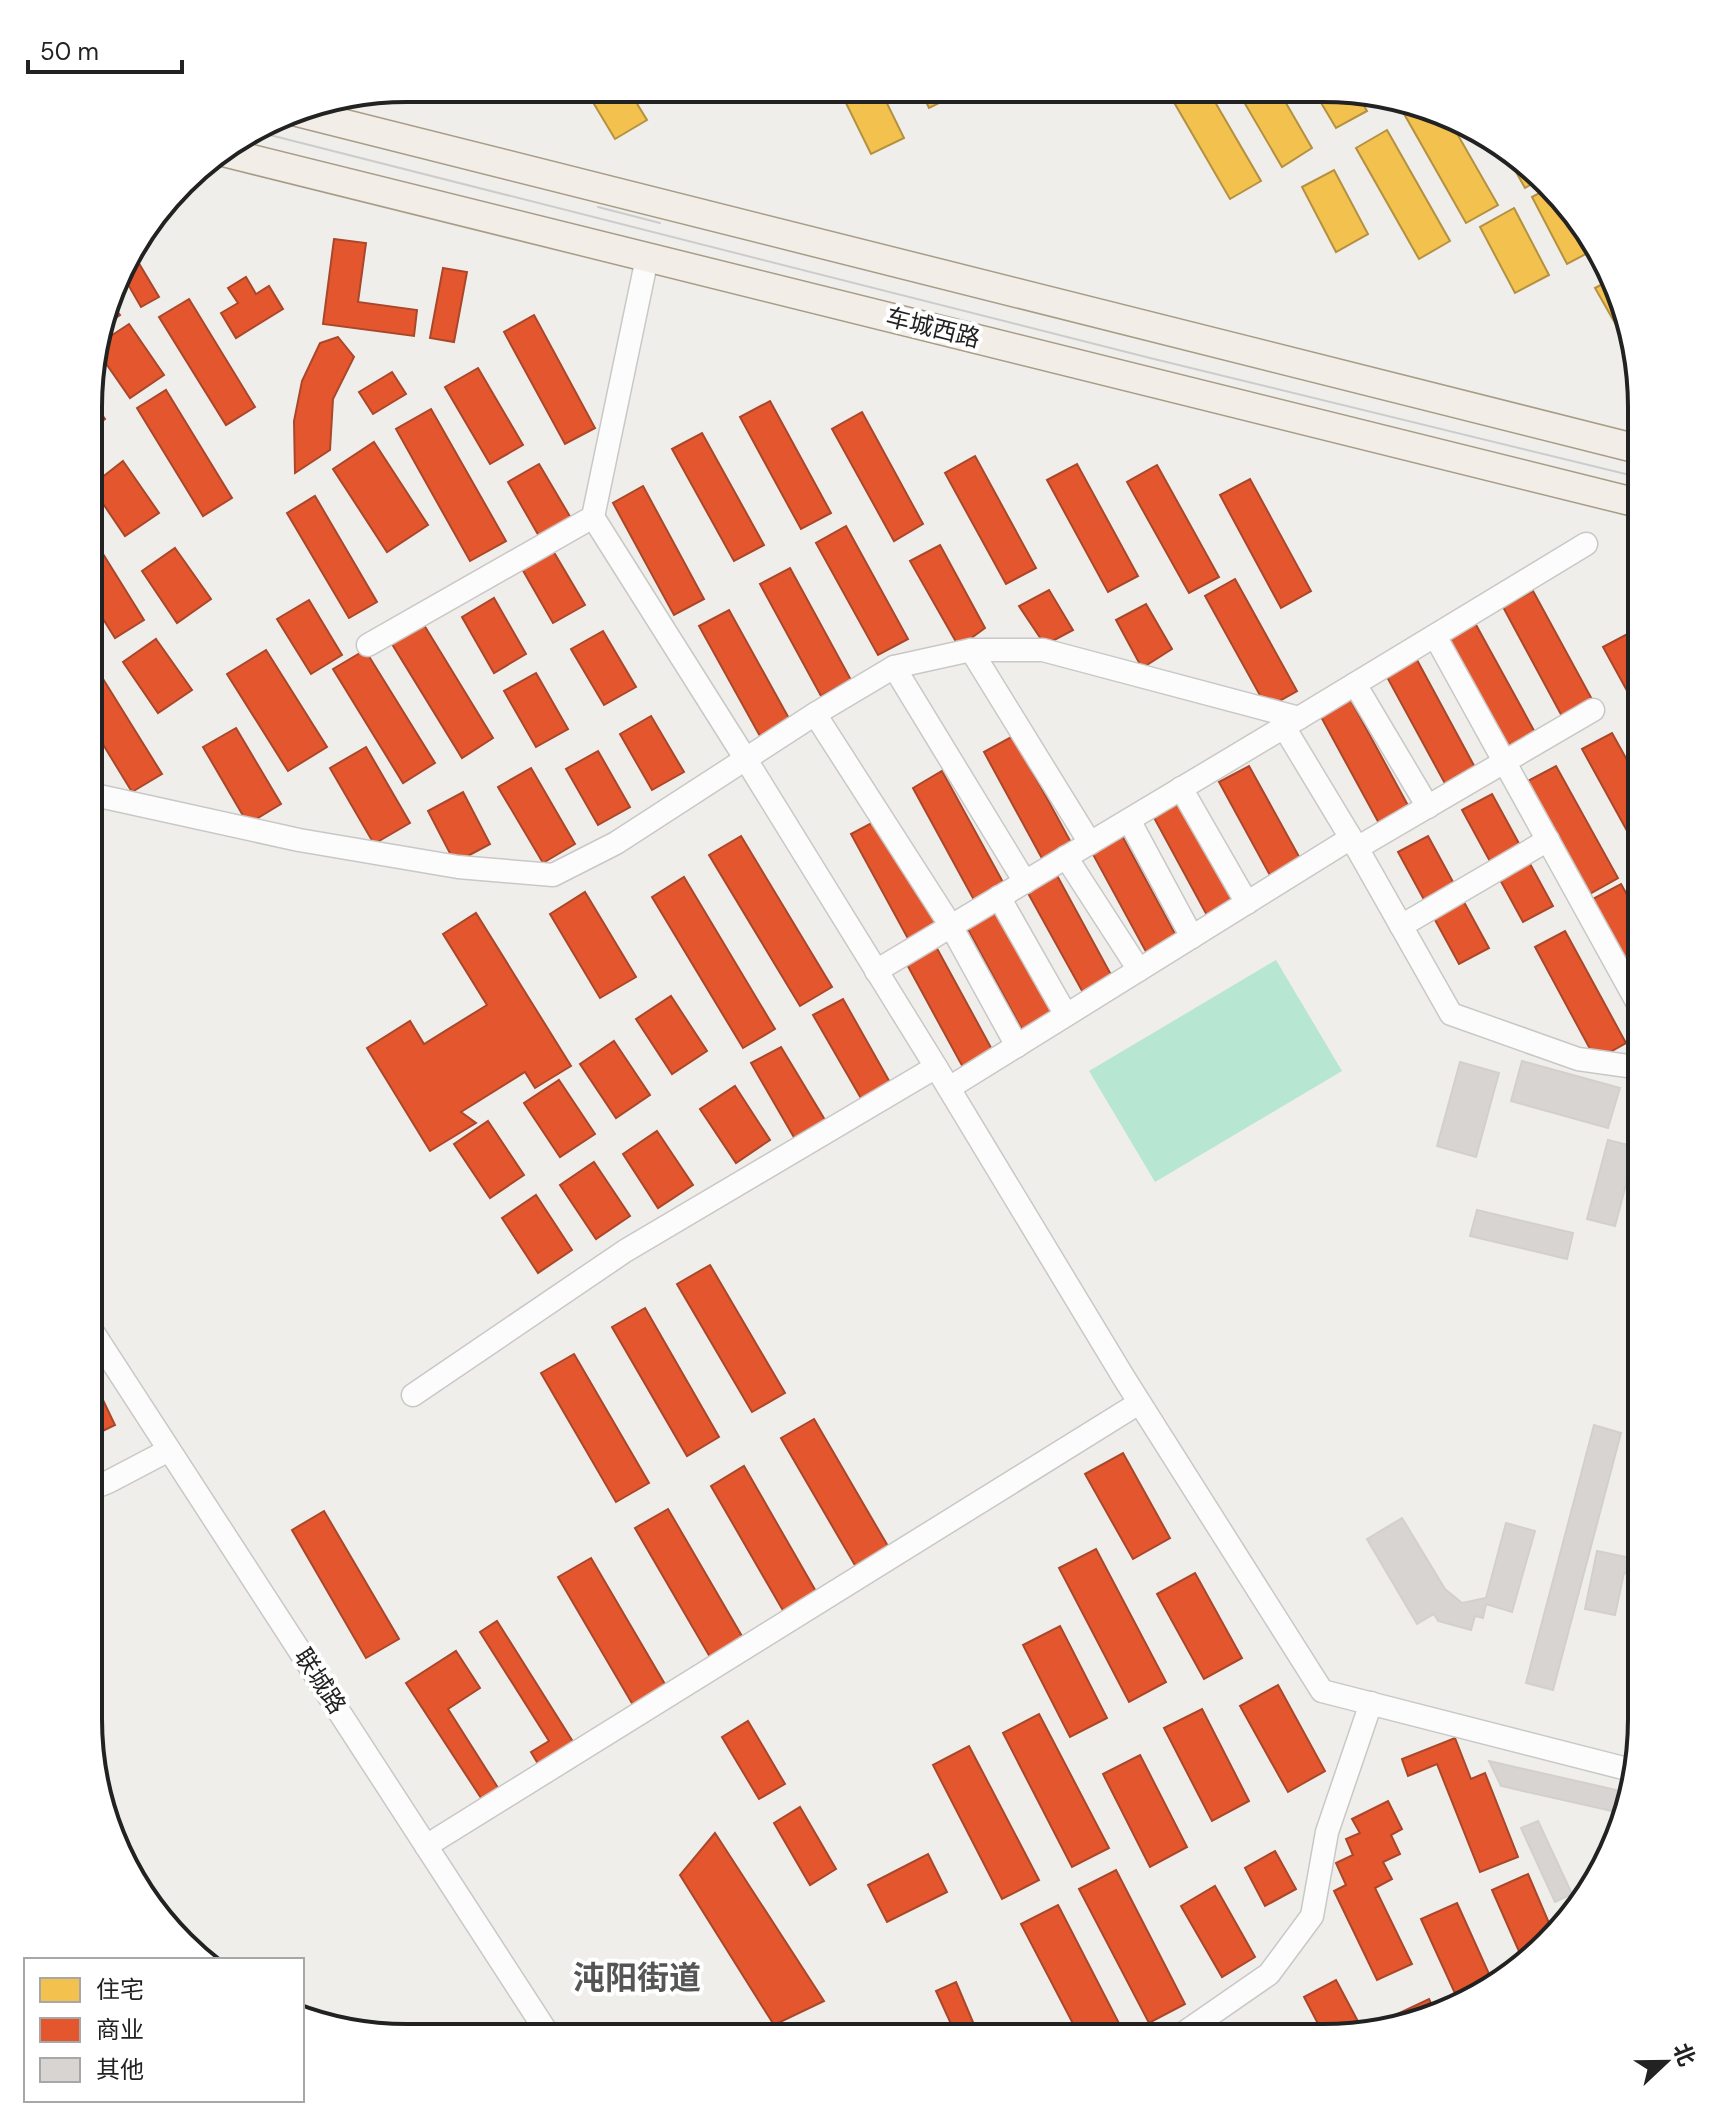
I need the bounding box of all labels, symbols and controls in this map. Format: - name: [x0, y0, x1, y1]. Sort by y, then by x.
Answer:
- scale bar: [28, 24, 182, 74]
- text: 50 m: [40, 36, 99, 67]
- street label: 车城西路: [883, 301, 983, 354]
- street label: 联城路: [288, 1642, 353, 1719]
- district label: 沌阳街道: [573, 1957, 701, 1999]
- legend: [24, 1958, 304, 2102]
- text: 住宅: [96, 1974, 144, 2005]
- text: 商业: [96, 2014, 144, 2045]
- north arrow: [1626, 2022, 1706, 2102]
- text: 北: [1667, 2039, 1702, 2070]
- text: 其他: [96, 2054, 144, 2085]

